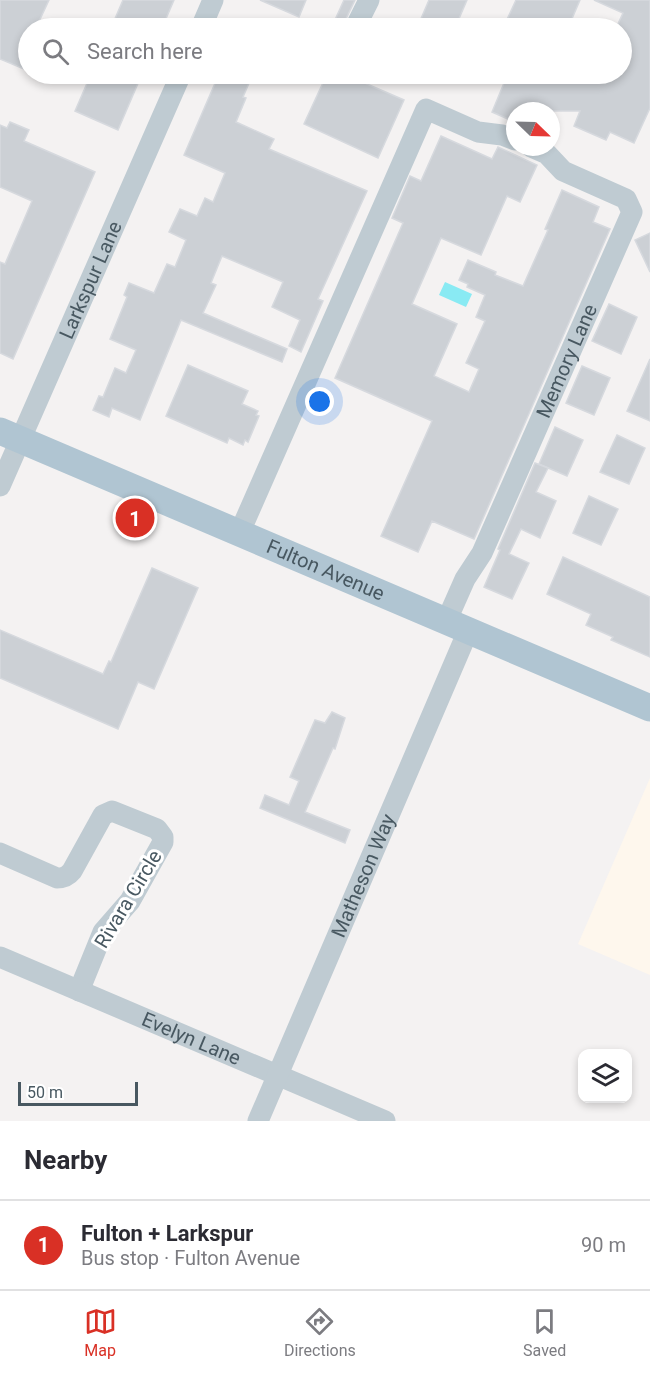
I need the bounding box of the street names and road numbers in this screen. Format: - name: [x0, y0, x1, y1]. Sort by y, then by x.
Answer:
- street label: Larkspur Lane: [54, 217, 127, 343]
- street label: Memory Lane: [531, 300, 602, 421]
- street label: Fulton Avenue: [263, 534, 388, 606]
- street label: Matheson Way: [326, 810, 400, 941]
- street label: Rivara Circle: [89, 846, 167, 952]
- street label: Evelyn Lane: [138, 1007, 244, 1070]

